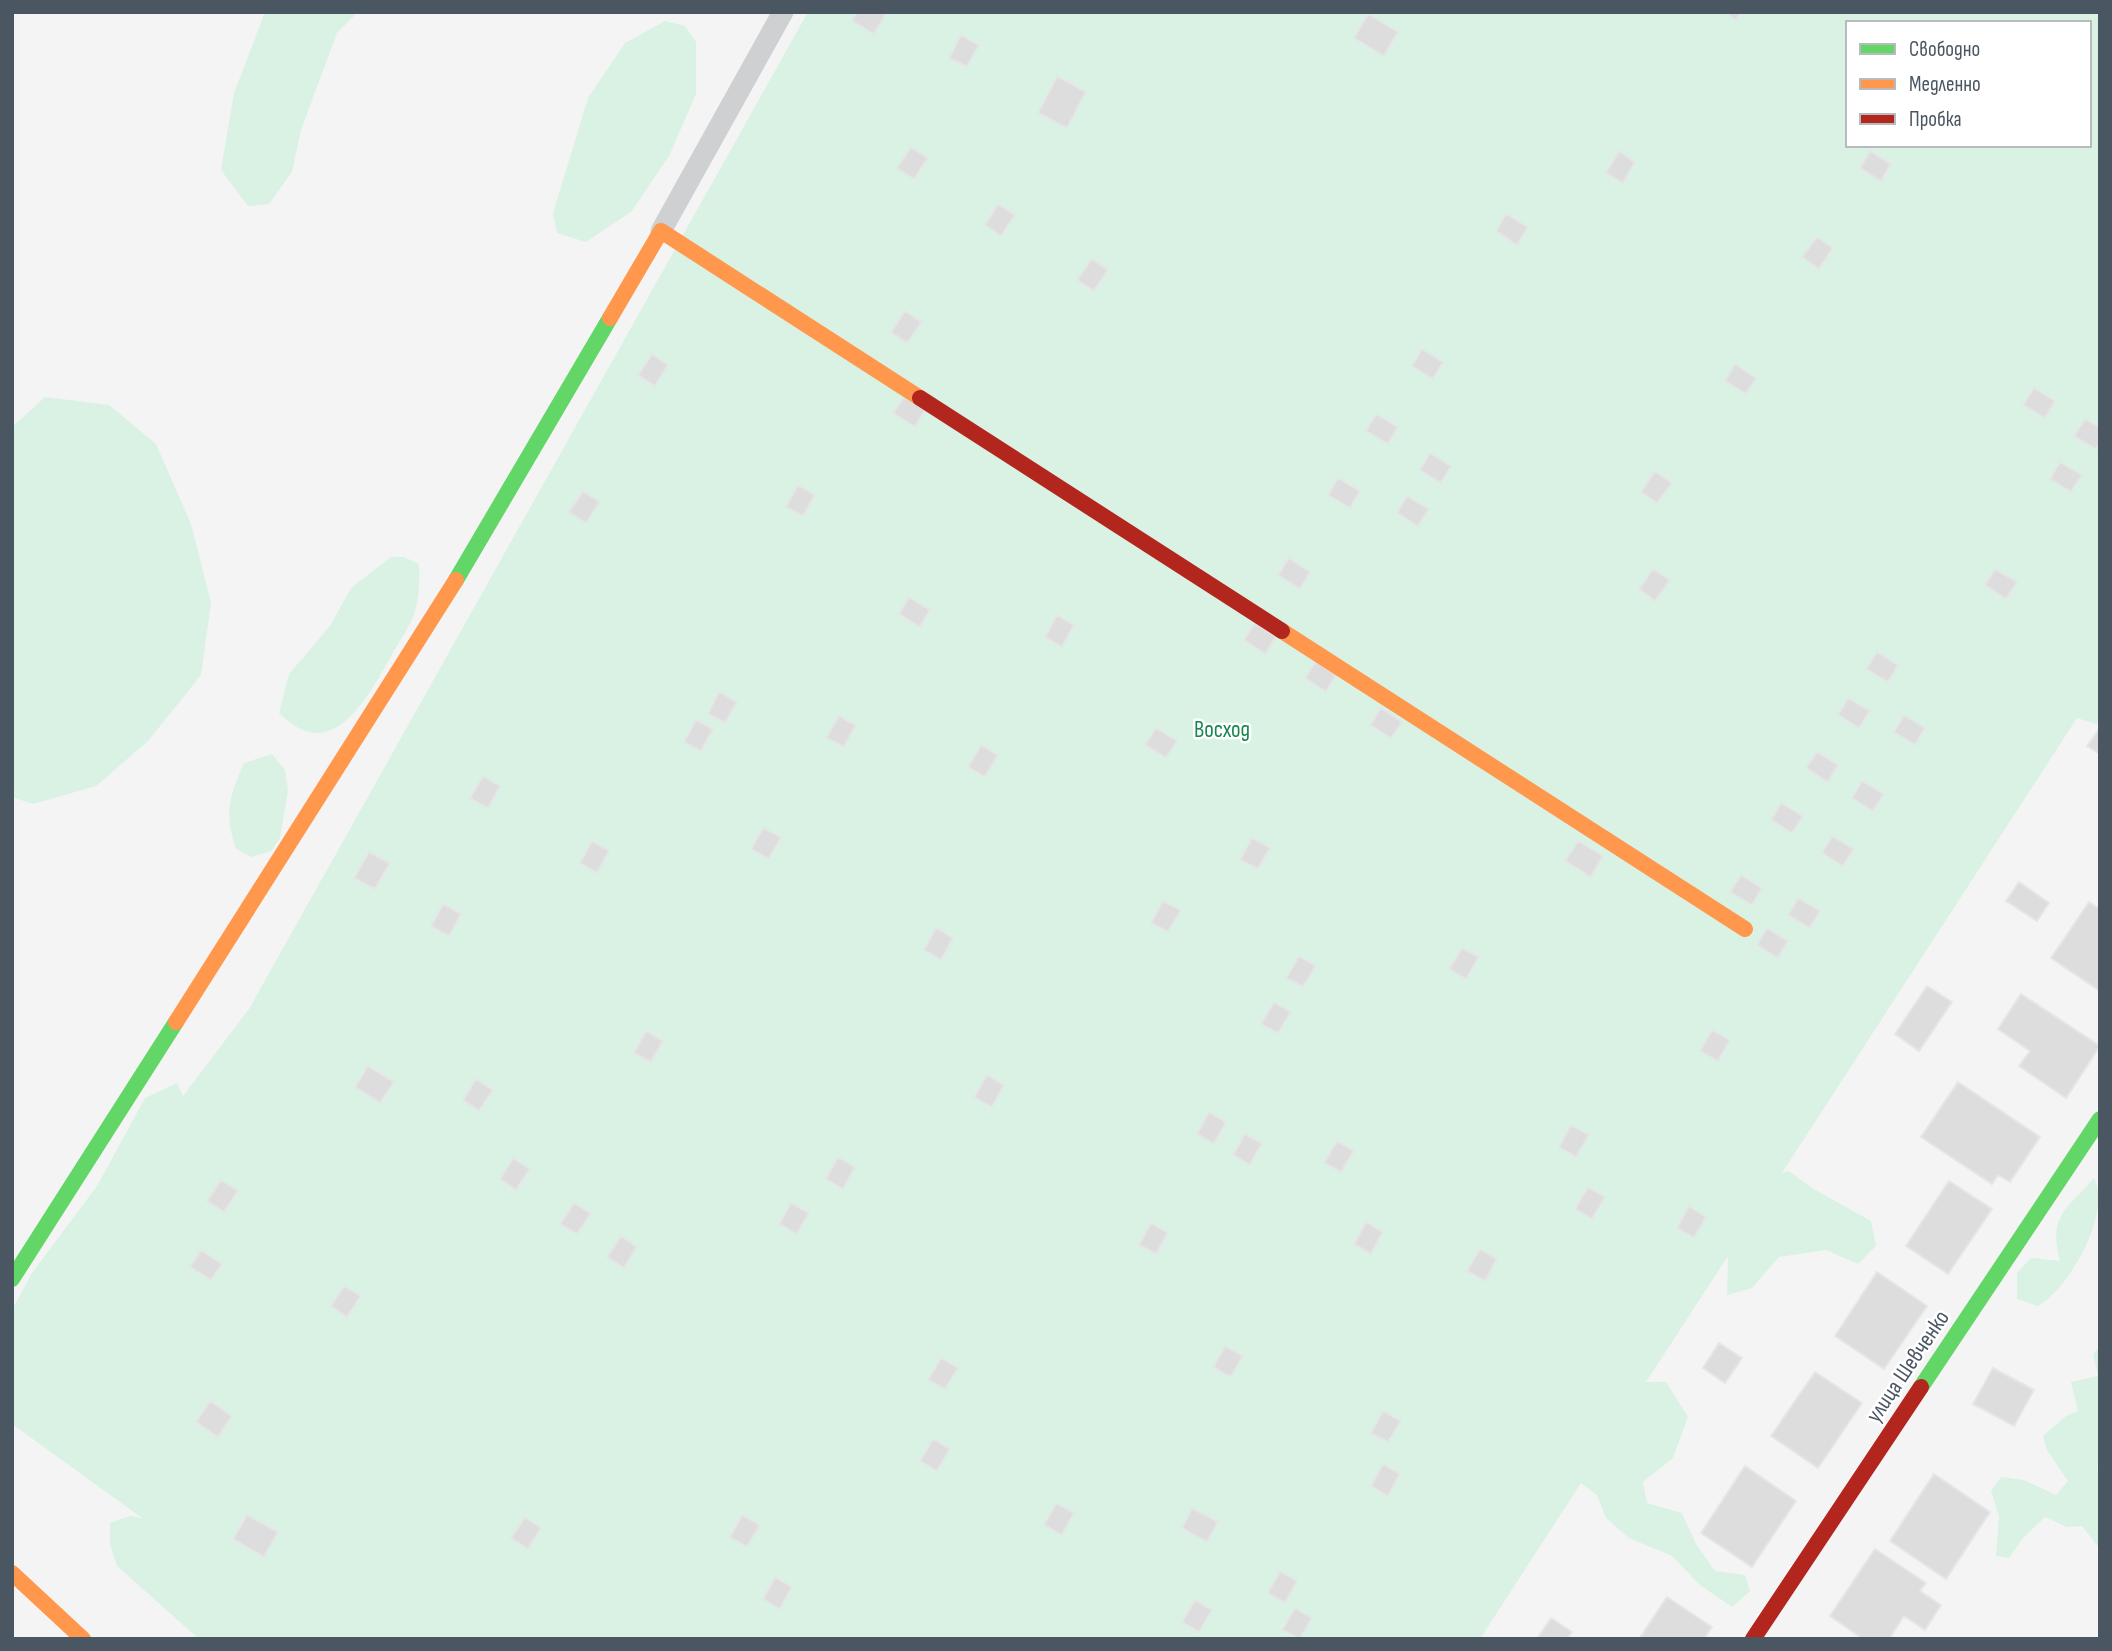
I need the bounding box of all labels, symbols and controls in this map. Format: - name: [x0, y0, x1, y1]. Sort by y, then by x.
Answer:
- legend: [1846, 21, 2091, 147]
- text: Свободно: [1909, 37, 1980, 62]
- text: Медленно: [1909, 72, 1981, 97]
- text: Пробка: [1909, 107, 1962, 132]
- park label: Восход: [1194, 716, 1250, 744]
- street label: улица Шевченко: [1860, 1305, 1956, 1428]

